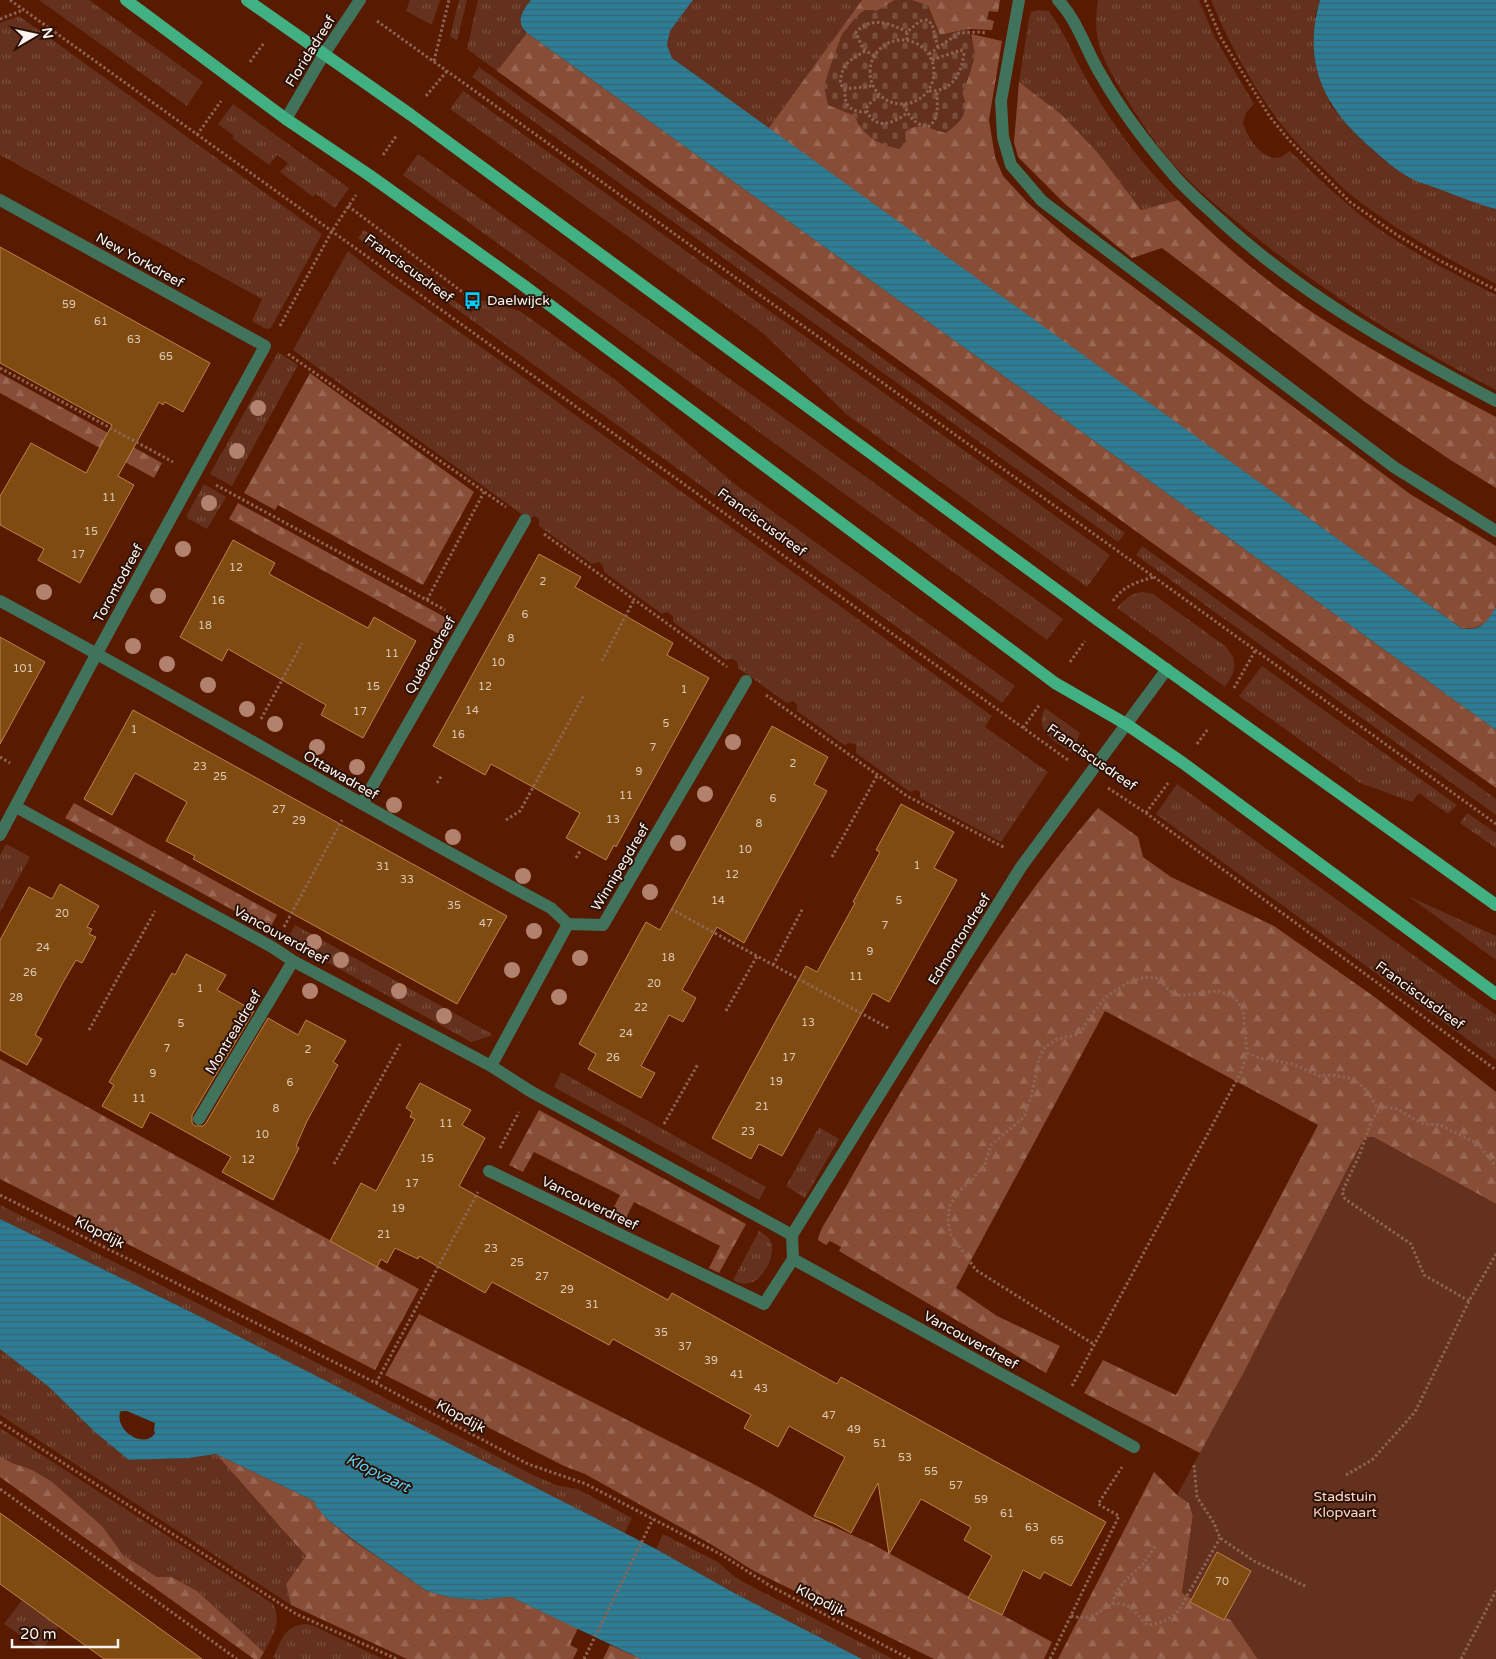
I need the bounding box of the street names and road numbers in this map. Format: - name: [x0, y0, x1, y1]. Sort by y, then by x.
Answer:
- street label: Floridadreef: [282, 12, 339, 90]
- street label: New Yorkdreef: [93, 229, 187, 292]
- street label: Franciscusdreef: [361, 231, 457, 307]
- street label: Franciscusdreef: [714, 485, 810, 561]
- street label: Torontodreef: [90, 540, 147, 625]
- street label: Québecdreef: [401, 613, 460, 697]
- street label: Franciscusdreef: [1044, 720, 1140, 795]
- street label: Ottawadreef: [300, 747, 382, 804]
- street label: Winnipegdreef: [588, 820, 653, 914]
- street label: Edmontondreef: [924, 890, 995, 988]
- street label: Vancouverdreef: [231, 902, 332, 969]
- street label: Franciscusdreef: [1372, 958, 1468, 1034]
- street label: Montrealdreef: [202, 987, 266, 1077]
- street label: Vancouverdreef: [539, 1173, 641, 1234]
- street label: Klopdijk: [72, 1213, 128, 1252]
- street label: Vancouverdreef: [921, 1307, 1022, 1374]
- street label: Klopdijk: [433, 1396, 489, 1437]
- street label: Klopdijk: [793, 1581, 849, 1620]

